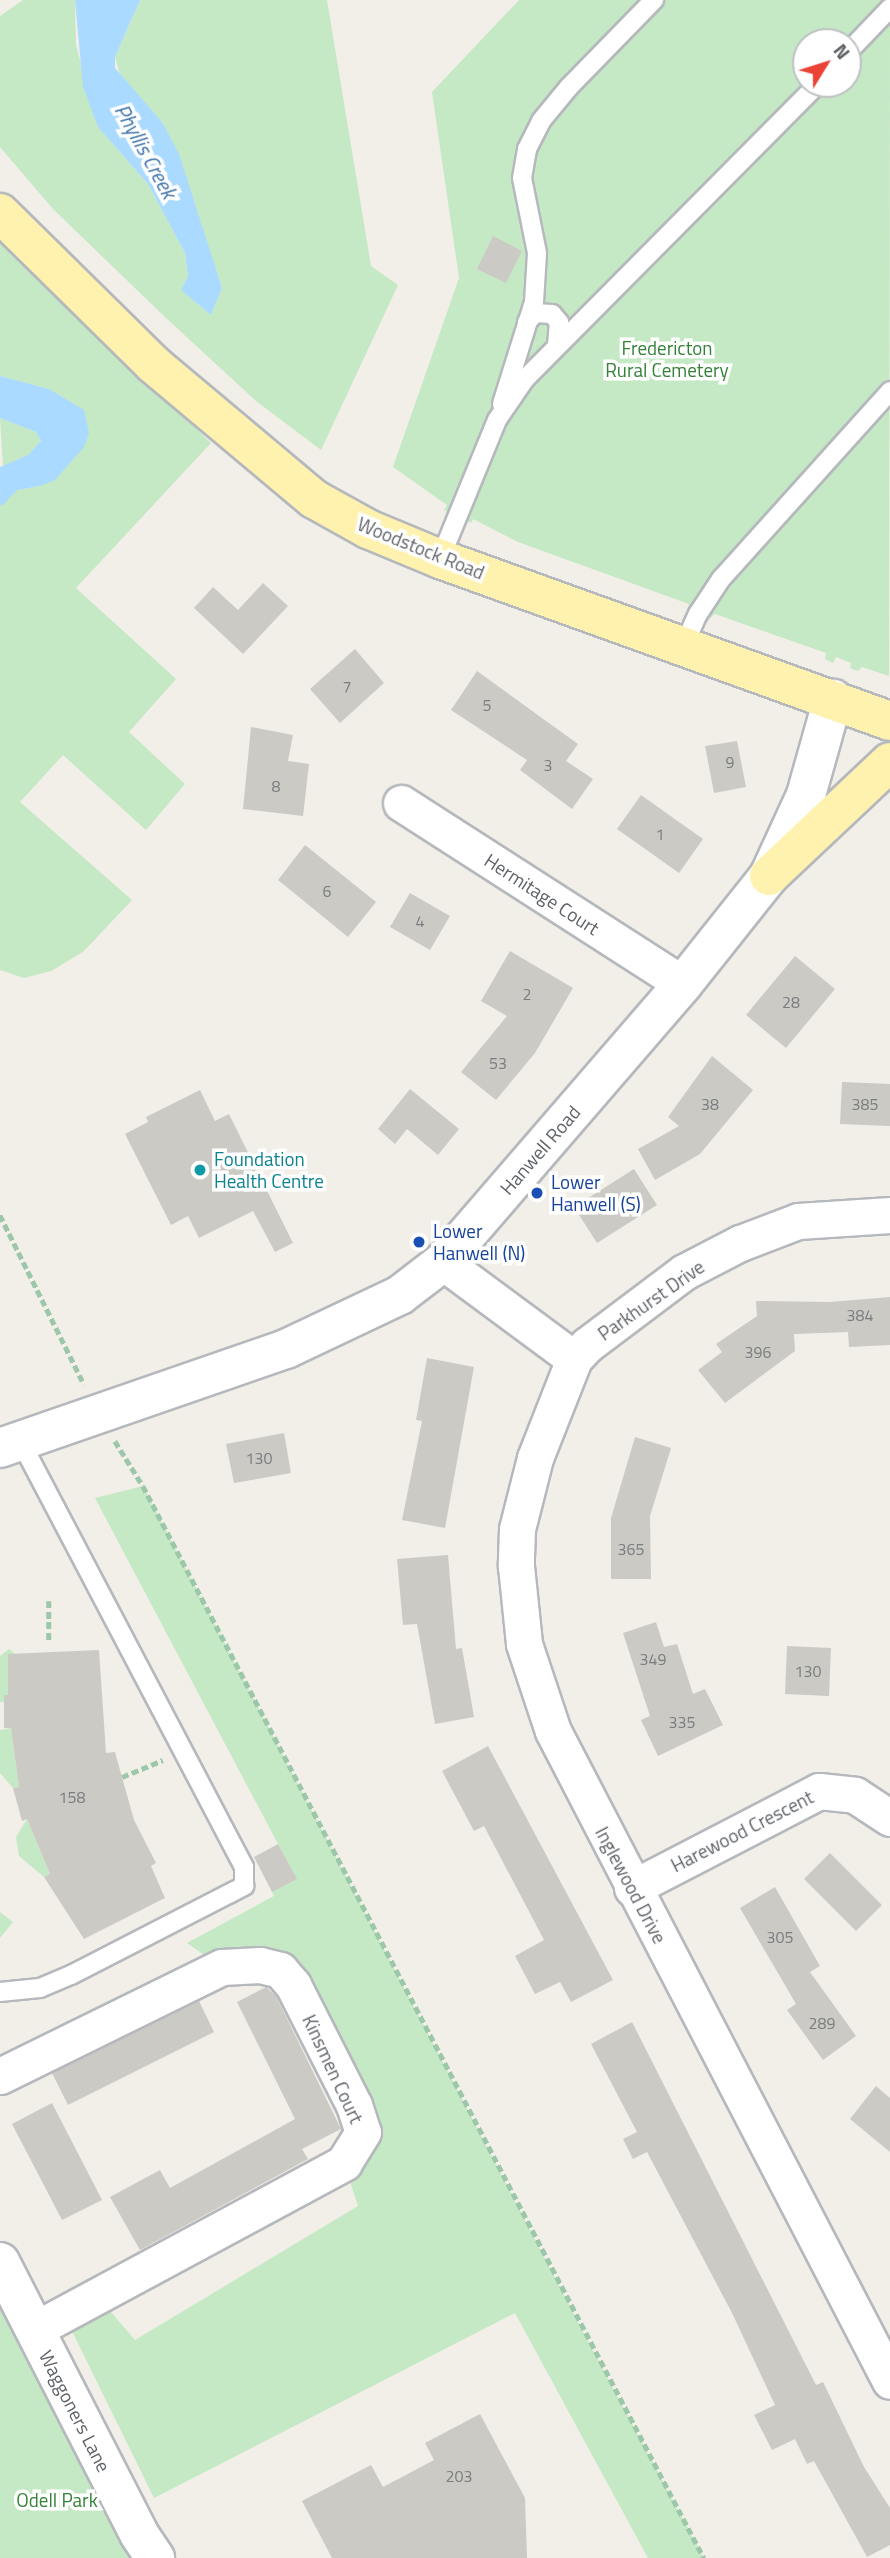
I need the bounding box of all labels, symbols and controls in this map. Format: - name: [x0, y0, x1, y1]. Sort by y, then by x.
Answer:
- north arrow: [792, 28, 862, 98]
- text: N: [827, 37, 858, 65]
- water label: Phyllis Creek: [110, 99, 182, 203]
- park label: Fredericton Rural Cemetery: [605, 337, 729, 381]
- street label: Woodstock Road: [354, 512, 488, 584]
- house number: 7: [343, 676, 351, 696]
- house number: 5: [483, 695, 491, 715]
- house number: 9: [726, 752, 734, 772]
- house number: 3: [544, 755, 552, 775]
- house number: 8: [272, 776, 280, 796]
- house number: 1: [656, 824, 664, 844]
- street label: Hermitage Court: [480, 848, 604, 940]
- house number: 6: [323, 881, 331, 901]
- house number: 4: [416, 911, 424, 931]
- house number: 2: [523, 984, 531, 1004]
- house number: 28: [782, 992, 800, 1012]
- house number: 53: [489, 1053, 507, 1073]
- house number: 38: [701, 1094, 719, 1114]
- house number: 385: [852, 1094, 878, 1114]
- street label: Hanwell Road: [495, 1101, 585, 1199]
- place label: Foundation Health Centre: [214, 1148, 324, 1192]
- marker: Foundation Health Centre: [192, 1162, 208, 1178]
- place label: Lower Hanwell (S): [551, 1171, 641, 1215]
- marker: Lower Hanwell (S): [529, 1185, 545, 1201]
- place label: Lower Hanwell (N): [433, 1220, 525, 1264]
- marker: Lower Hanwell (N): [411, 1234, 427, 1250]
- street label: Parkhurst Drive: [593, 1255, 709, 1345]
- house number: 384: [847, 1305, 873, 1325]
- house number: 396: [745, 1342, 771, 1362]
- house number: 130: [246, 1448, 272, 1468]
- house number: 365: [618, 1539, 644, 1559]
- house number: 349: [640, 1649, 666, 1669]
- house number: 130: [795, 1661, 821, 1681]
- house number: 335: [669, 1712, 695, 1732]
- street label: Harewood Crescent: [667, 1785, 817, 1877]
- house number: 158: [59, 1787, 85, 1807]
- street label: Inglewood Drive: [591, 1823, 671, 1947]
- house number: 305: [767, 1927, 793, 1947]
- street label: Kinsmen Court: [298, 2011, 368, 2127]
- house number: 289: [809, 2013, 835, 2033]
- street label: Waggoners Lane: [35, 2346, 115, 2476]
- house number: 203: [446, 2466, 472, 2486]
- park label: Odell Park: [16, 2489, 98, 2511]

